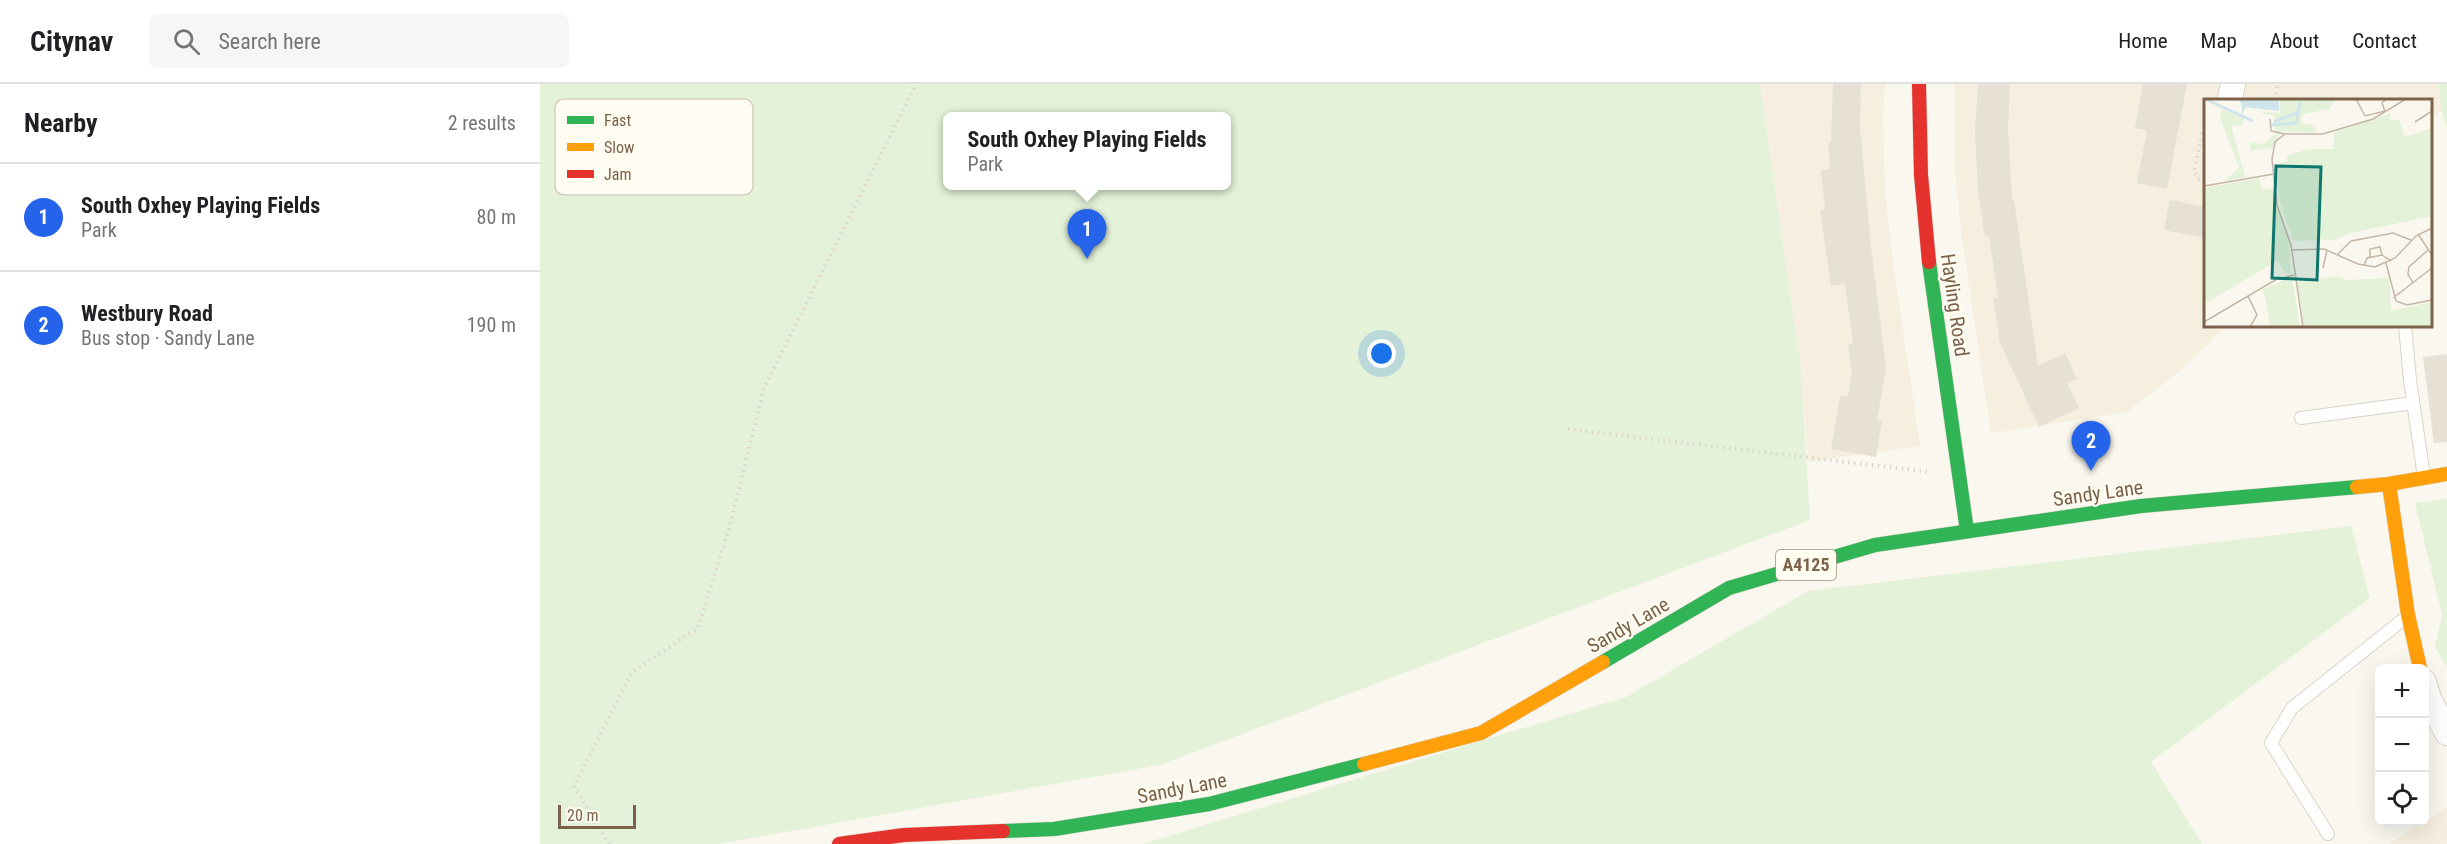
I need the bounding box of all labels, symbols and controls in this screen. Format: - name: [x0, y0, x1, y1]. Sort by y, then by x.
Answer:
- search box: [149, 14, 569, 68]
- text: Citynav: [30, 25, 113, 58]
- icon: search: [170, 25, 203, 58]
- text: Search here: [218, 29, 321, 54]
- text: Home: [2118, 29, 2168, 53]
- text: Map: [2201, 29, 2237, 53]
- text: About: [2270, 29, 2319, 53]
- text: Contact: [2352, 29, 2417, 53]
- legend: [555, 99, 753, 195]
- inset map: [2204, 99, 2432, 327]
- text: Nearby: [24, 108, 98, 138]
- text: 2 results: [448, 111, 516, 135]
- text: Fast: [604, 111, 631, 130]
- popup: [943, 112, 1231, 190]
- text: South Oxhey Playing Fields: [967, 127, 1207, 152]
- text: Slow: [604, 138, 634, 157]
- text: Park: [967, 152, 1003, 176]
- text: Jam: [604, 165, 631, 184]
- text: South Oxhey Playing Fields: [81, 193, 320, 218]
- text: 1: [38, 205, 49, 229]
- text: 80 m: [477, 205, 516, 229]
- pin: 1: [1068, 210, 1106, 259]
- text: Park: [81, 218, 117, 242]
- street label: Hayling Road: [1936, 252, 1974, 358]
- text: Westbury Road: [81, 301, 213, 326]
- text: 2: [38, 313, 49, 337]
- text: 190 m: [467, 313, 516, 337]
- text: Bus stop · Sandy Lane: [81, 326, 255, 350]
- your location: [1367, 339, 1396, 368]
- pin: 2: [2072, 422, 2110, 471]
- street label: Sandy Lane: [2051, 475, 2145, 511]
- road number: A4125: [1776, 550, 1836, 580]
- street label: Sandy Lane: [1583, 592, 1673, 658]
- map controls: [2375, 664, 2429, 826]
- button: +: [2375, 664, 2429, 718]
- button: −: [2375, 718, 2429, 772]
- street label: Sandy Lane: [1135, 768, 1229, 808]
- button: locate: [2375, 772, 2429, 826]
- scale bar: [558, 802, 636, 830]
- text: 20 m: [567, 806, 599, 825]

